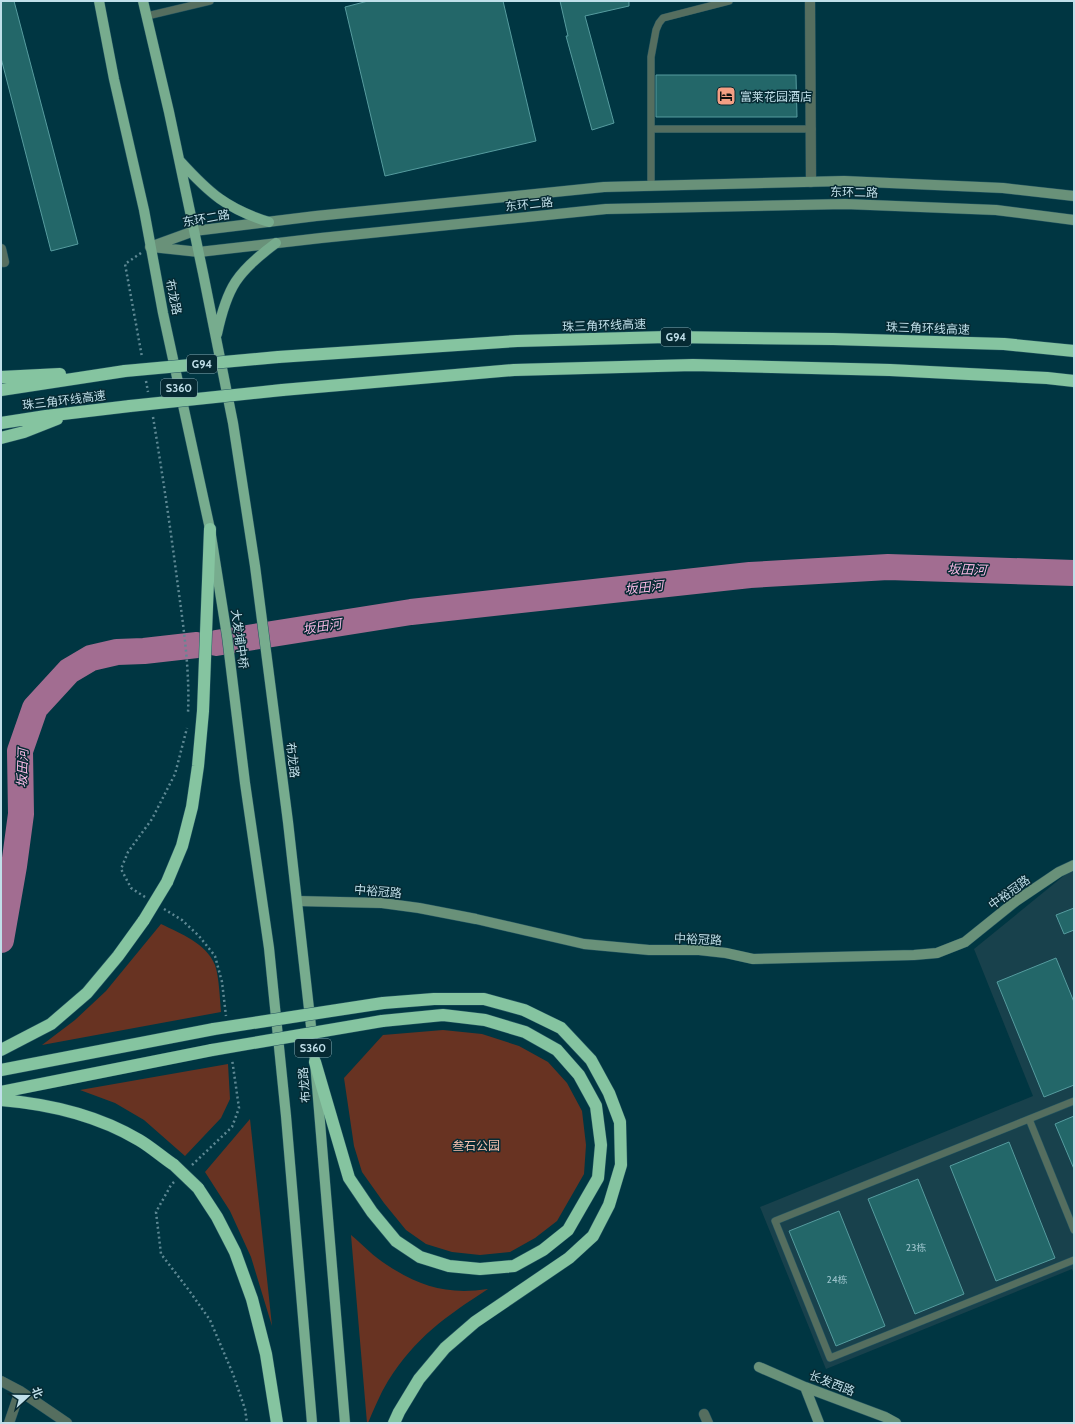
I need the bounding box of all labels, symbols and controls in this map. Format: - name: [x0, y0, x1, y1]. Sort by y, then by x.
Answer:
- hotel icon: 富莱花园酒店: [715, 85, 737, 107]
- place label: 富莱花园酒店: [740, 89, 812, 104]
- street label: 东环二路: [830, 184, 878, 200]
- street label: 东环二路: [504, 194, 554, 214]
- street label: 东环二路: [181, 206, 231, 230]
- street label: 布龙路: [163, 278, 185, 316]
- street label: 珠三角环线高速: [562, 316, 646, 334]
- street label: 珠三角环线高速: [886, 319, 970, 337]
- road number: G94: [661, 328, 691, 346]
- road number: G94: [187, 355, 217, 373]
- road number: S360: [161, 379, 197, 397]
- street label: 珠三角环线高速: [21, 387, 107, 413]
- water label: 坂田河: [947, 560, 990, 578]
- water label: 坂田河: [624, 577, 667, 597]
- street label: 大发埔中桥: [228, 608, 252, 670]
- water label: 坂田河: [301, 615, 345, 637]
- street label: 布龙路: [283, 741, 303, 779]
- water label: 坂田河: [13, 745, 31, 788]
- street label: 中裕冠路: [985, 872, 1033, 912]
- street label: 中裕冠路: [353, 881, 403, 901]
- street label: 中裕冠路: [674, 930, 722, 948]
- road number: S360: [295, 1039, 331, 1057]
- street label: 布龙路: [295, 1066, 313, 1104]
- park label: 叁石公园: [452, 1138, 500, 1153]
- house number: 23栋: [906, 1241, 926, 1254]
- house number: 24栋: [826, 1273, 848, 1286]
- street label: 长发西路: [807, 1367, 857, 1399]
- north arrow: [8, 1376, 48, 1416]
- text: 北: [29, 1385, 46, 1400]

